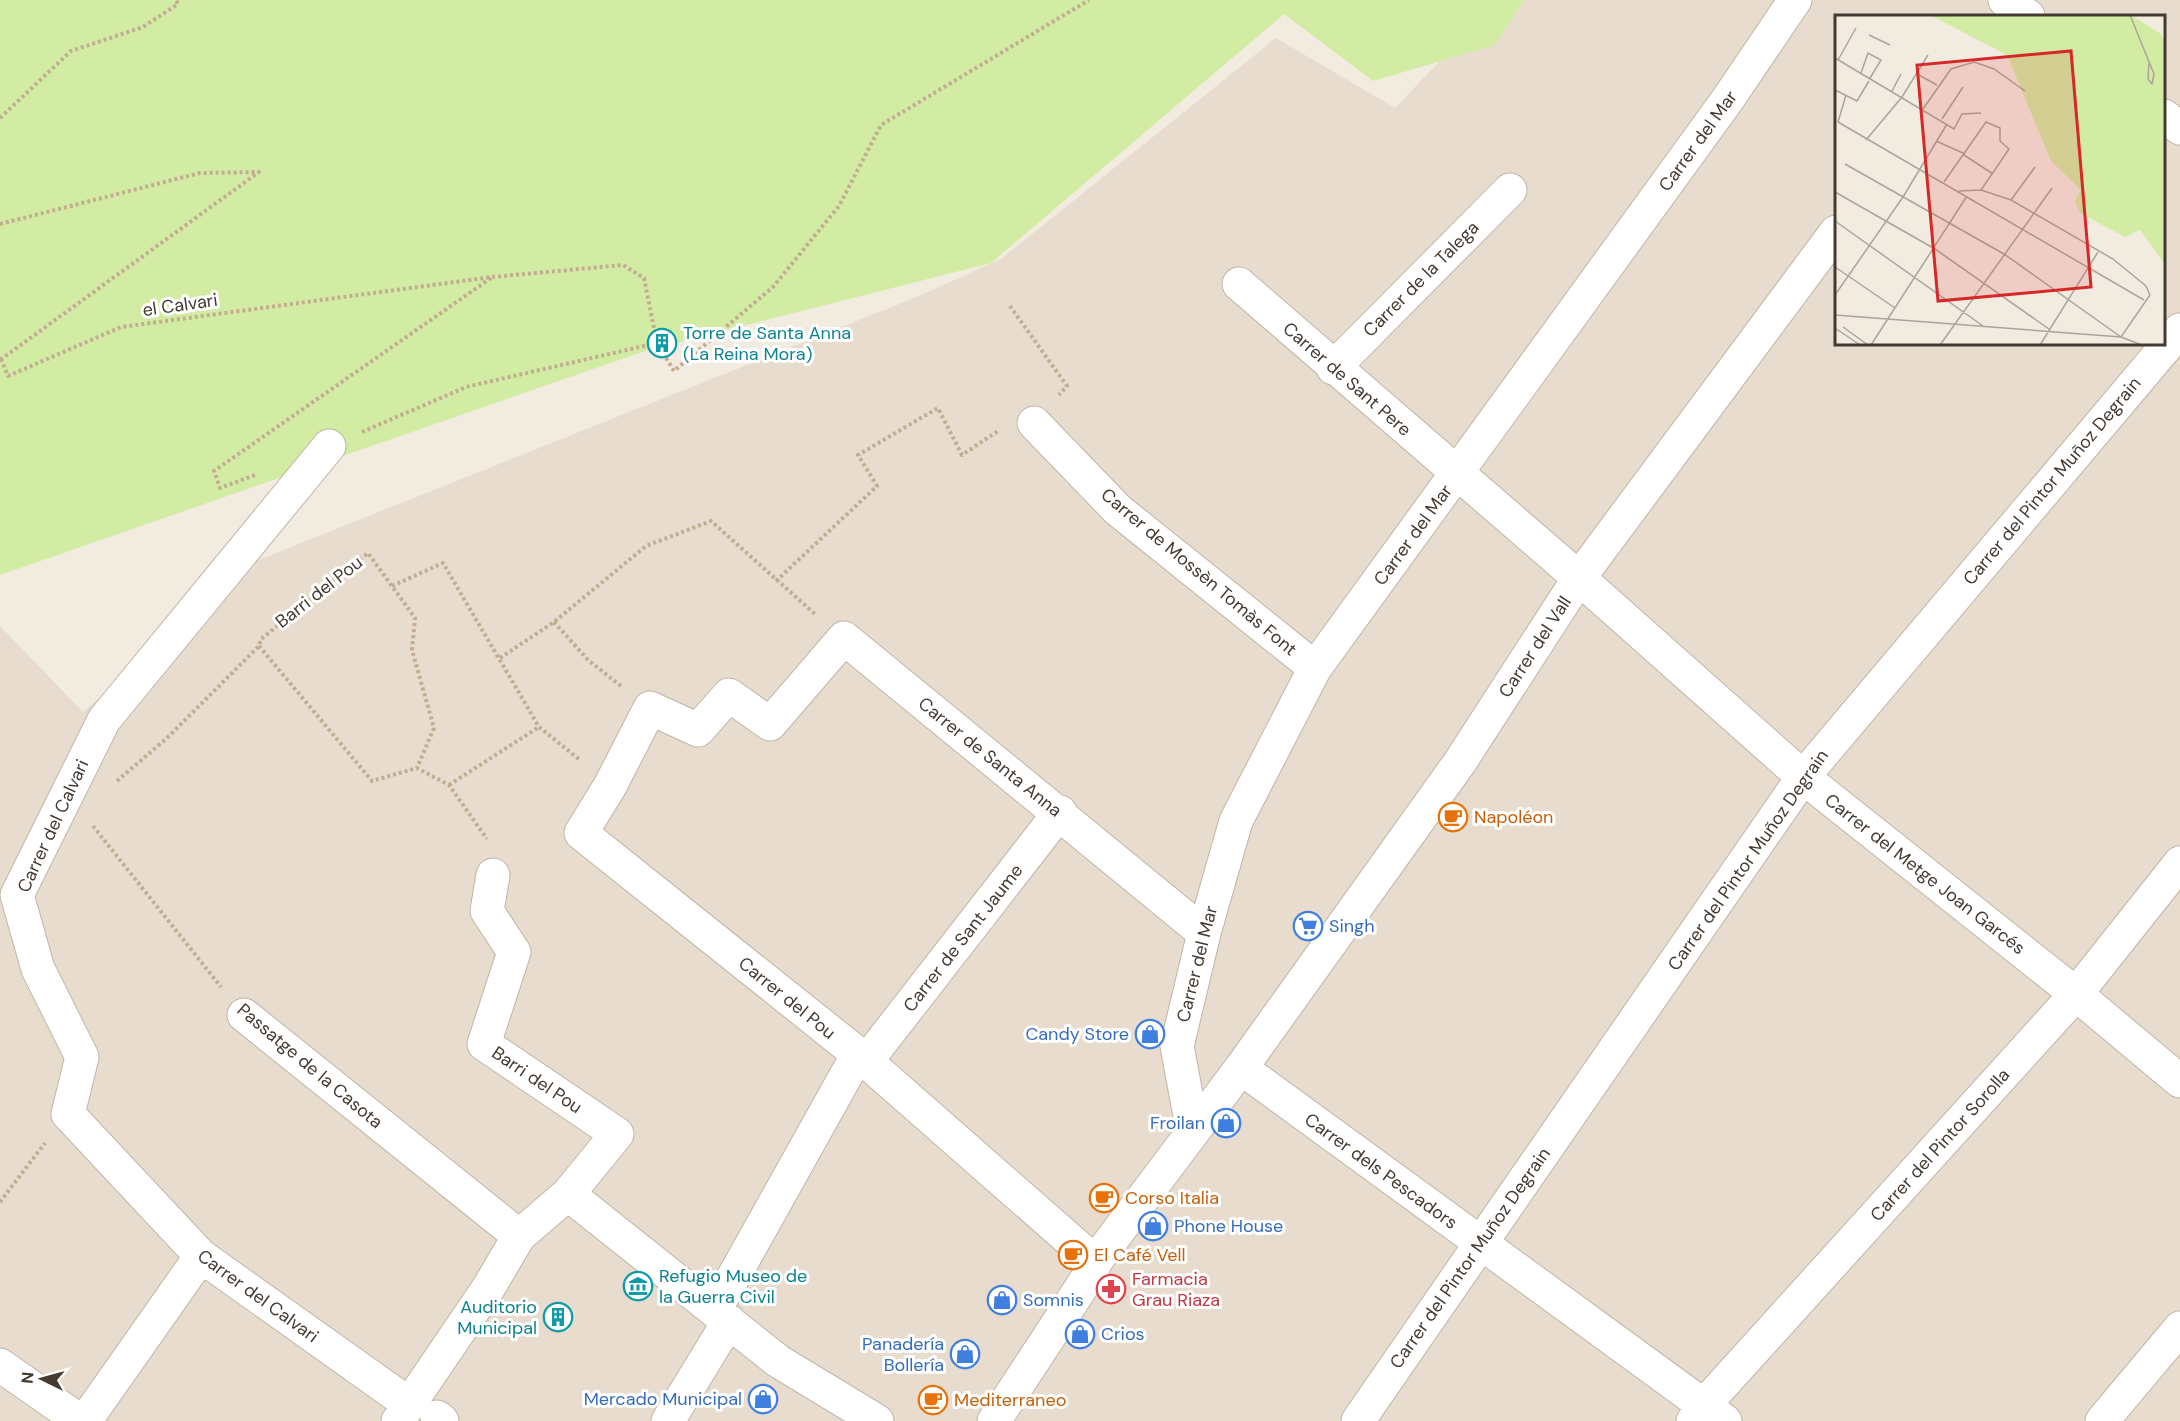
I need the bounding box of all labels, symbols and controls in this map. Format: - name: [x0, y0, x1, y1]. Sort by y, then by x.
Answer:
- inset map: [1835, 15, 2165, 345]
- street label: Carrer del Mar: [1653, 85, 1743, 196]
- street label: Carrer de la Talega: [1358, 216, 1484, 342]
- street label: el Calvari: [141, 288, 219, 322]
- street label: Carrer de Sant Pere: [1278, 317, 1416, 441]
- place label: Torre de Santa Anna (La Reina Mora): [683, 321, 851, 366]
- building icon: Torre de Santa Anna (La Reina Mora): [646, 327, 678, 359]
- street label: Carrer del Pintor Muñoz Degrain: [1958, 372, 2146, 590]
- street label: Carrer del Mar: [1368, 479, 1458, 590]
- street label: Carrer de Mossèn Tomàs Font: [1096, 483, 1302, 661]
- street label: Barri del Pou: [271, 550, 367, 634]
- street label: Carrer del Vall: [1493, 592, 1577, 702]
- street label: Carrer de Santa Anna: [913, 692, 1067, 822]
- street label: Carrer del Pintor Muñoz Degrain: [1662, 745, 1834, 975]
- street label: Carrer del Calvari: [12, 756, 94, 896]
- street label: Carrer del Metge Joan Garcés: [1820, 788, 2030, 960]
- cafe icon: Napoléon: [1437, 801, 1469, 833]
- place label: Napoléon: [1474, 805, 1553, 829]
- street label: Carrer de Sant Jaume: [898, 859, 1028, 1017]
- street label: Carrer del Mar: [1171, 903, 1223, 1025]
- supermarket icon: Singh: [1292, 910, 1324, 942]
- place label: Singh: [1329, 914, 1375, 938]
- street label: Carrer del Pou: [733, 951, 841, 1045]
- street label: Passatge de la Casota: [232, 998, 388, 1134]
- shop icon: Candy Store: [1134, 1018, 1166, 1050]
- place label: Candy Store: [1025, 1022, 1129, 1046]
- street label: Barri del Pou: [487, 1041, 587, 1119]
- street label: Carrer del Pintor Sorolla: [1865, 1064, 2015, 1226]
- shop icon: Froilan: [1210, 1107, 1242, 1139]
- street label: Carrer dels Pescadors: [1300, 1107, 1462, 1235]
- place label: Froilan: [1150, 1111, 1205, 1135]
- street label: Carrer del Pintor Muñoz Degrain: [1384, 1143, 1556, 1373]
- cafe icon: Corso Italia: [1088, 1182, 1120, 1214]
- place label: Corso Italia: [1125, 1186, 1219, 1210]
- shop icon: Phone House: [1137, 1210, 1169, 1242]
- place label: Phone House: [1174, 1214, 1283, 1238]
- cafe icon: El Café Vell: [1057, 1239, 1089, 1271]
- place label: El Café Vell: [1094, 1243, 1186, 1267]
- street label: Carrer del Calvari: [193, 1244, 323, 1348]
- place label: Refugio Museo de la Guerra Civil: [659, 1264, 807, 1309]
- place label: Farmacia Grau Riaza: [1132, 1267, 1220, 1312]
- museum icon: Refugio Museo de la Guerra Civil: [622, 1270, 654, 1302]
- pharmacy icon: Farmacia Grau Riaza: [1095, 1273, 1127, 1305]
- shop icon: Somnis: [986, 1284, 1018, 1316]
- place label: Somnis: [1023, 1288, 1084, 1312]
- place label: Auditorio Municipal: [457, 1295, 537, 1340]
- building icon: Auditorio Municipal: [542, 1301, 574, 1333]
- shop icon: Crios: [1064, 1318, 1096, 1350]
- place label: Crios: [1101, 1322, 1145, 1346]
- place label: Panadería Bollería: [862, 1332, 944, 1377]
- shop icon: Panadería Bollería: [949, 1338, 981, 1370]
- north arrow: [12, 1349, 72, 1409]
- text: N: [17, 1371, 39, 1384]
- shop icon: Mercado Municipal: [747, 1383, 779, 1415]
- cafe icon: Mediterraneo: [917, 1384, 949, 1416]
- place label: Mercado Municipal: [584, 1387, 742, 1411]
- place label: Mediterraneo: [954, 1388, 1066, 1412]

